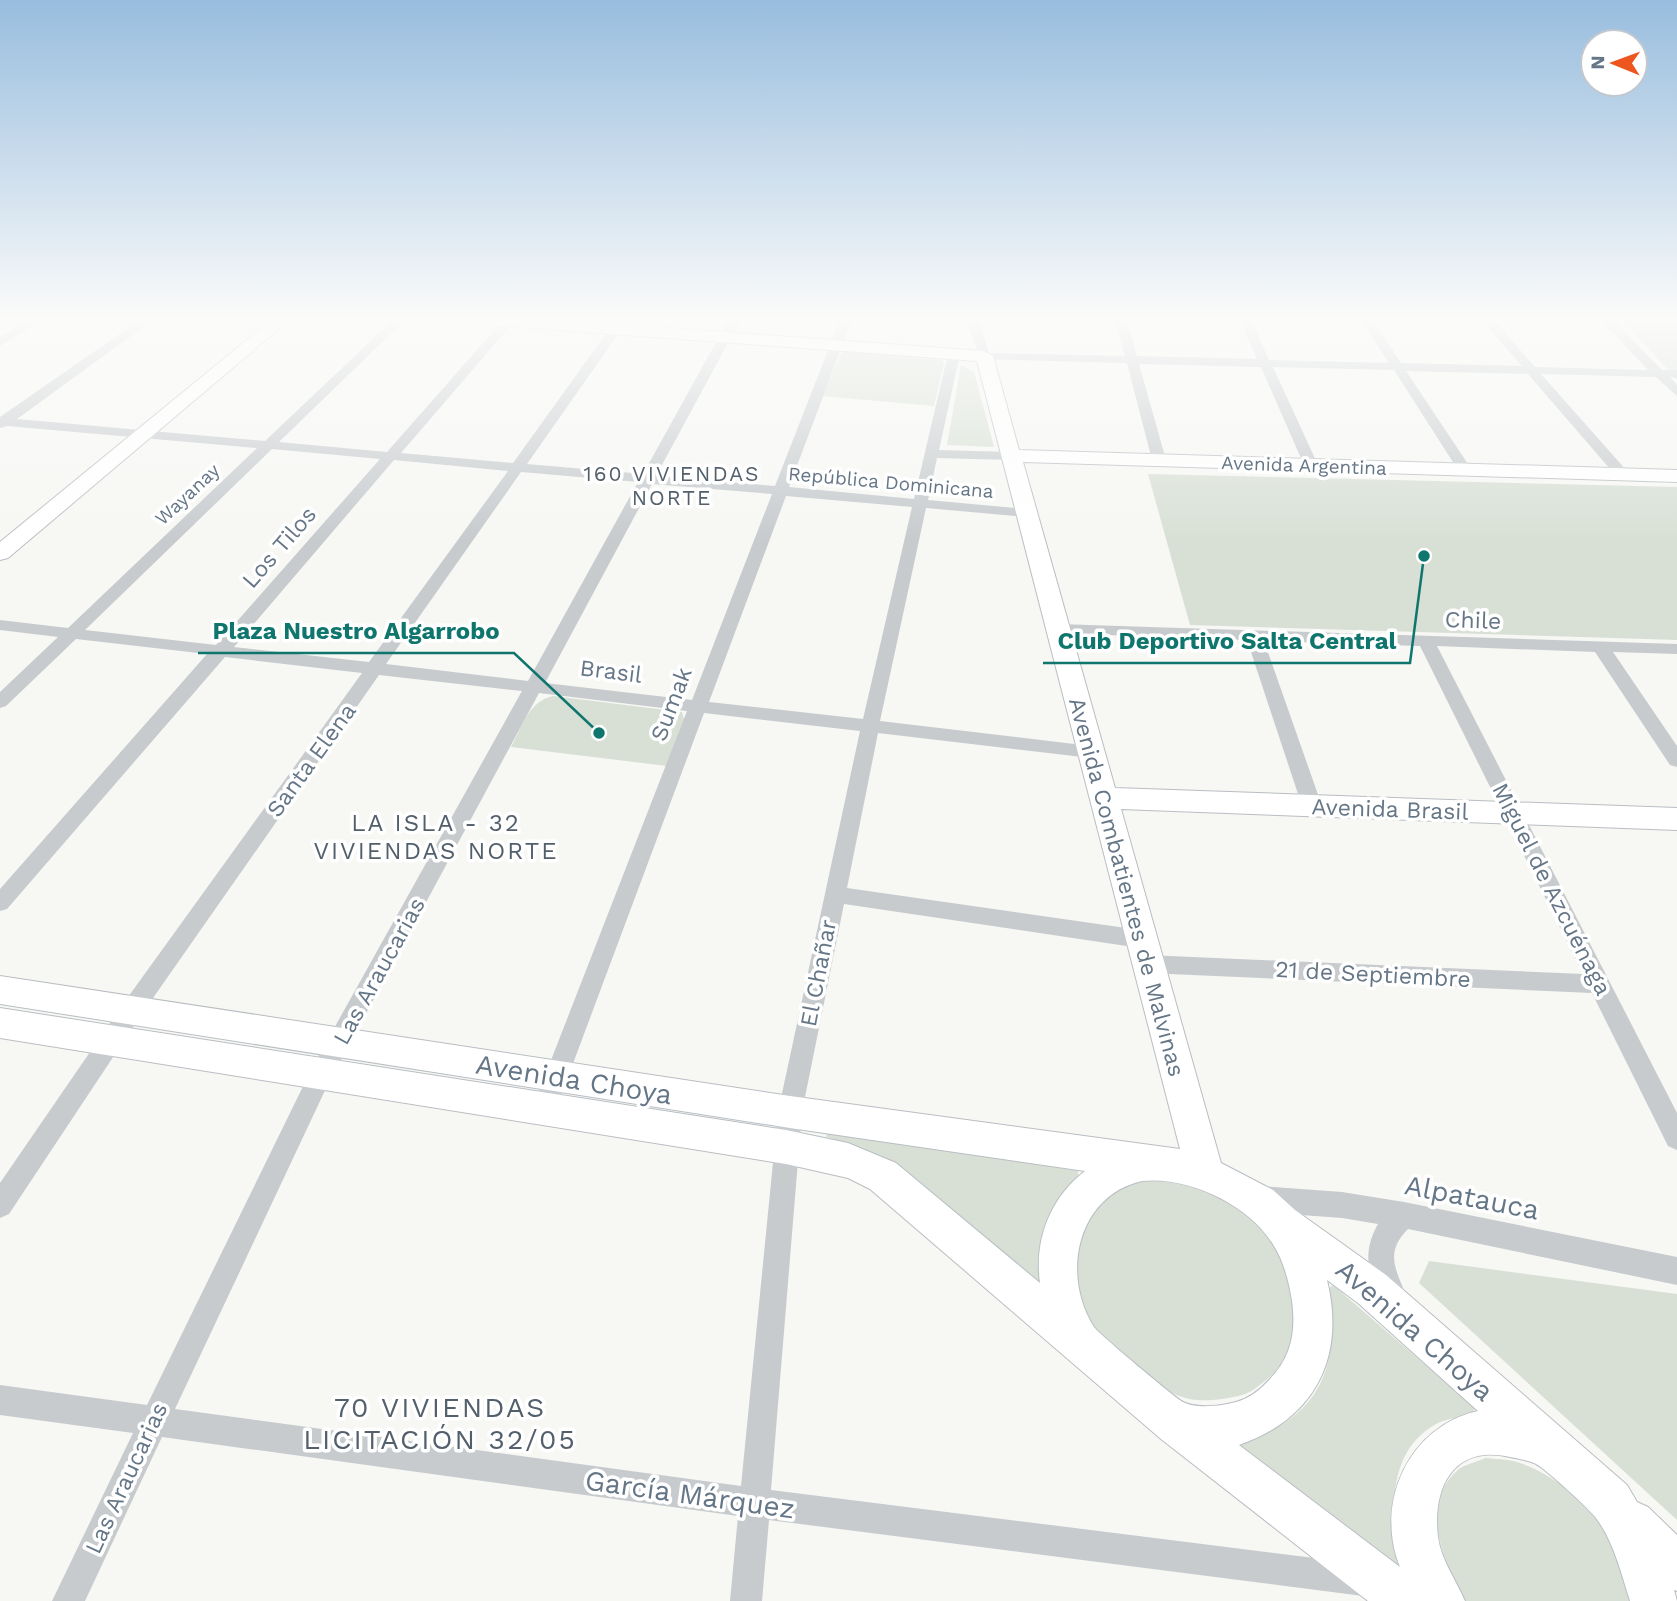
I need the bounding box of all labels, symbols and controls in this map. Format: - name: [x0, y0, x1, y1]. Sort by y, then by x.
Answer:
- north arrow: [1579, 28, 1649, 98]
- text: N: [1586, 55, 1609, 70]
- street label: Avenida Argentina: [1221, 451, 1387, 480]
- street label: Wayanay: [150, 459, 225, 530]
- district label: 160 VIVIENDAS NORTE: [584, 461, 760, 510]
- street label: República Dominicana: [787, 462, 995, 503]
- street label: Los Tilos: [237, 501, 322, 594]
- street label: Chile: [1444, 606, 1502, 635]
- callout: Plaza Nuestro Algarrobo: [198, 608, 514, 653]
- text: Plaza Nuestro Algarrobo: [212, 617, 500, 645]
- callout: Club Deportivo Salta Central: [1043, 618, 1410, 663]
- text: Club Deportivo Salta Central: [1058, 627, 1397, 655]
- street label: Brasil: [578, 654, 644, 689]
- street label: Sumak: [645, 663, 698, 745]
- street label: Avenida Combatientes de Malvinas: [1063, 695, 1190, 1080]
- street label: Santa Elena: [261, 698, 362, 822]
- street label: Miguel de Azcuénaga: [1486, 779, 1617, 1000]
- street label: Avenida Brasil: [1311, 793, 1469, 826]
- district label: LA ISLA - 32 VIVIENDAS NORTE: [313, 809, 559, 865]
- street label: Las Araucarias: [328, 893, 431, 1049]
- street label: El Chañar: [795, 917, 842, 1029]
- street label: 21 de Septiembre: [1275, 956, 1471, 993]
- street label: Avenida Choya: [473, 1048, 675, 1111]
- street label: Alpatauca: [1402, 1168, 1542, 1227]
- street label: Avenida Choya: [1329, 1253, 1500, 1408]
- district label: 70 VIVIENDAS LICITACIÓN 32/05: [303, 1391, 577, 1456]
- street label: Las Araucarias: [80, 1398, 173, 1558]
- street label: García Márquez: [583, 1463, 797, 1526]

